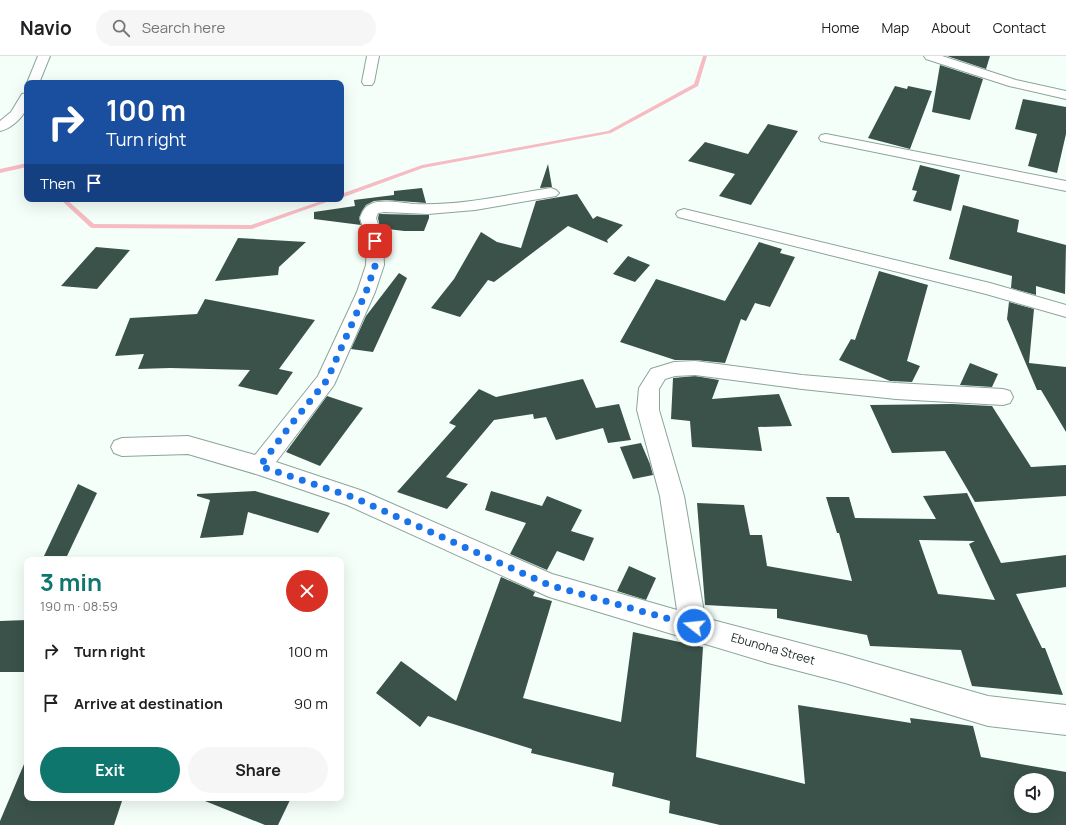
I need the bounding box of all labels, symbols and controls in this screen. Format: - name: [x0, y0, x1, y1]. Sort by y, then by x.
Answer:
- search box: [96, 10, 376, 46]
- text: Navio: [20, 15, 72, 41]
- icon: search: [110, 17, 132, 39]
- text: Search here: [142, 17, 225, 38]
- text: Home: [822, 18, 859, 37]
- text: Map: [881, 18, 909, 37]
- text: About: [931, 18, 971, 37]
- text: Contact: [993, 18, 1046, 37]
- text: 100 m: [106, 91, 186, 129]
- icon: right: [40, 96, 92, 148]
- text: Turn right: [106, 127, 187, 151]
- icon: arrive: [83, 172, 105, 194]
- text: Then: [40, 173, 75, 194]
- pin: [358, 224, 392, 258]
- icon: arrive: [364, 230, 386, 252]
- text: 3 min: [40, 565, 102, 598]
- button: close: [286, 570, 328, 612]
- text: 190 m · 08:59: [40, 597, 118, 615]
- position arrow: [673, 605, 715, 647]
- street label: Ebunoha Street: [729, 628, 817, 669]
- icon: right: [40, 640, 62, 662]
- text: Turn right: [74, 641, 145, 662]
- text: 100 m: [288, 641, 328, 662]
- icon: arrive: [40, 692, 62, 714]
- text: Arrive at destination: [74, 693, 223, 714]
- text: 90 m: [294, 693, 328, 714]
- button: Exit: [40, 747, 180, 793]
- button: Share: [188, 747, 328, 793]
- map controls: [1014, 773, 1054, 813]
- button: sound: [1014, 773, 1054, 813]

